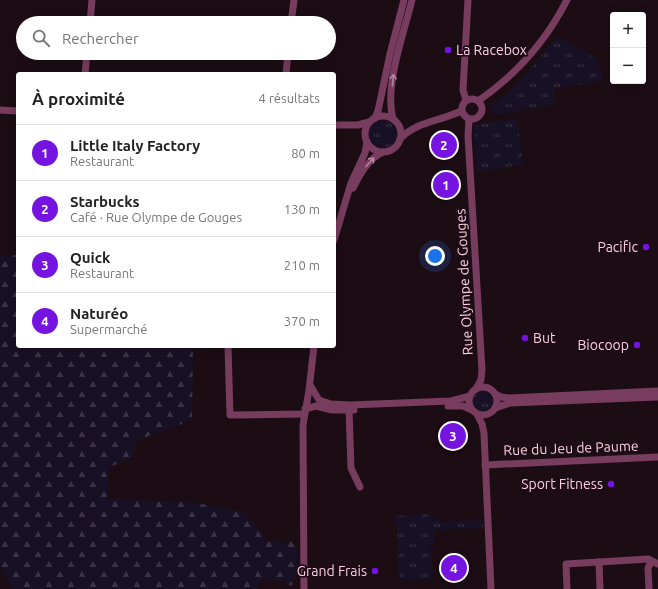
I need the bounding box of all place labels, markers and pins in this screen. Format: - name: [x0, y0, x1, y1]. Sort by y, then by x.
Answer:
- place label: La Racebox: [456, 42, 527, 58]
- marker: La Racebox: [443, 45, 453, 55]
- pin: 2: [431, 130, 457, 160]
- pin: 1: [433, 170, 459, 200]
- place label: Pacific: [597, 239, 638, 255]
- marker: Pacific: [641, 242, 651, 252]
- place label: But: [533, 330, 556, 346]
- marker: But: [520, 333, 530, 343]
- place label: Biocoop: [577, 337, 629, 353]
- marker: Biocoop: [632, 340, 642, 350]
- pin: 3: [440, 421, 466, 451]
- place label: Sport Fitness: [521, 476, 603, 492]
- marker: Sport Fitness: [606, 479, 616, 489]
- pin: 4: [441, 553, 467, 583]
- place label: Grand Frais: [297, 563, 367, 579]
- marker: Grand Frais: [370, 566, 380, 576]

